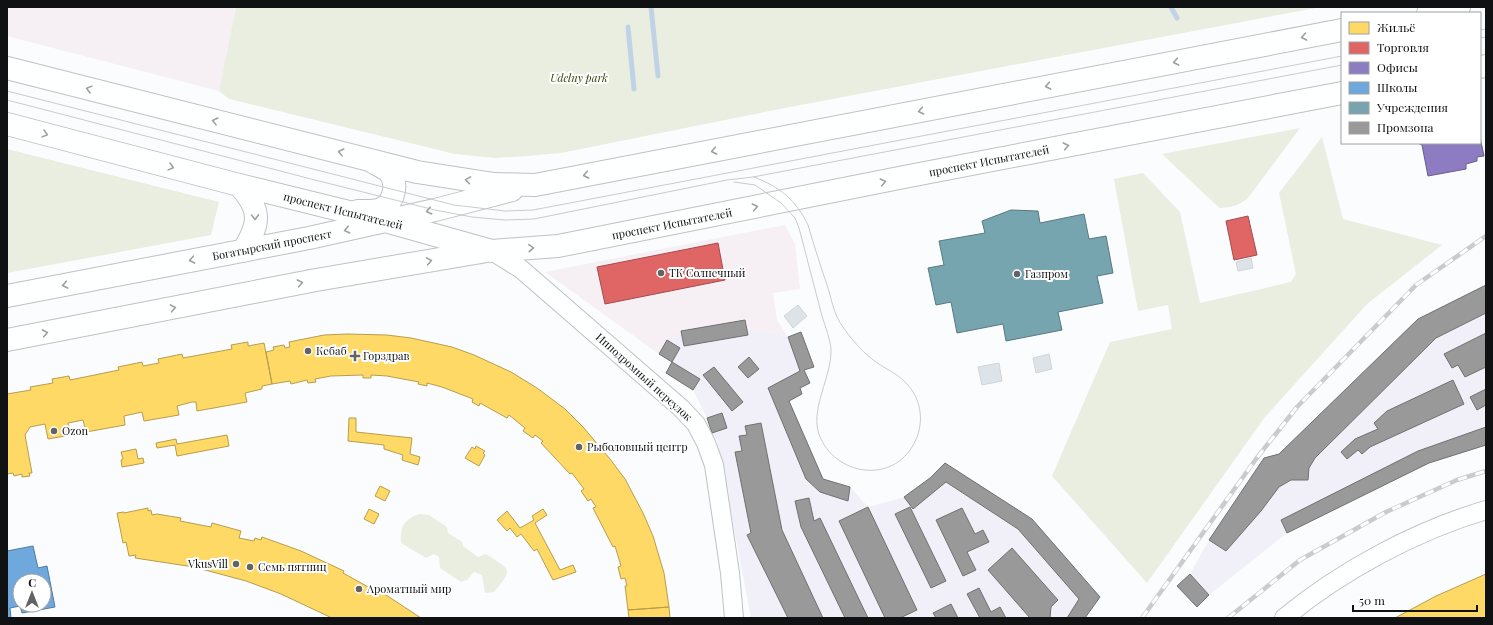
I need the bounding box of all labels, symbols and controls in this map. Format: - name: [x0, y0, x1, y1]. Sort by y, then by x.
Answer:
- legend: [1341, 12, 1481, 144]
- text: Жильё: [1377, 19, 1415, 35]
- one-way arrow: [1301, 32, 1307, 41]
- text: Торговля: [1377, 39, 1430, 55]
- one-way arrow: [1173, 57, 1179, 65]
- text: Офисы: [1377, 59, 1418, 75]
- park label: Udelny park: [550, 70, 608, 85]
- text: Школы: [1377, 79, 1417, 95]
- one-way arrow: [1045, 82, 1052, 90]
- one-way arrow: [86, 85, 93, 94]
- text: Учреждения: [1376, 99, 1449, 115]
- one-way arrow: [918, 106, 924, 114]
- one-way arrow: [212, 117, 219, 126]
- text: Промзона: [1377, 119, 1434, 135]
- one-way arrow: [41, 129, 48, 138]
- street label: проспект Испытателей: [927, 141, 1050, 180]
- one-way arrow: [1062, 143, 1069, 151]
- one-way arrow: [711, 146, 717, 154]
- one-way arrow: [338, 149, 344, 157]
- one-way arrow: [167, 162, 174, 171]
- one-way arrow: [583, 170, 590, 178]
- one-way arrow: [465, 176, 471, 185]
- one-way arrow: [880, 178, 886, 186]
- street label: проспект Испытателей: [282, 188, 404, 233]
- street label: проспект Испытателей: [610, 204, 733, 243]
- one-way arrow: [752, 204, 759, 212]
- one-way arrow: [426, 207, 432, 215]
- one-way arrow: [251, 214, 259, 220]
- one-way arrow: [344, 225, 351, 233]
- street label: Богатырский проспект: [211, 226, 333, 263]
- one-way arrow: [528, 243, 534, 252]
- one-way arrow: [189, 256, 196, 264]
- one-way arrow: [426, 257, 432, 266]
- place label: ТК Солнечный: [669, 265, 746, 280]
- place label: Газпром: [1025, 266, 1068, 281]
- marker: ТК Солнечный: [656, 268, 666, 278]
- marker: Газпром: [1012, 269, 1022, 279]
- one-way arrow: [297, 279, 304, 288]
- one-way arrow: [62, 280, 68, 289]
- one-way arrow: [170, 304, 176, 313]
- one-way arrow: [42, 329, 48, 338]
- street label: Ипподромный переулок: [593, 329, 696, 425]
- place label: Кебаб: [316, 343, 347, 358]
- marker: Кебаб: [303, 346, 313, 356]
- place label: Горздрав: [363, 348, 410, 363]
- marker: Горздрав: [350, 351, 360, 361]
- place label: Ozon: [62, 423, 88, 438]
- marker: Ozon: [49, 426, 59, 436]
- place label: Рыболовный центр: [587, 439, 688, 454]
- marker: Рыболовный центр: [574, 442, 584, 452]
- place label: VkusVill: [187, 556, 228, 571]
- marker: VkusVill: [231, 559, 241, 569]
- place label: Семь пятниц: [258, 559, 327, 574]
- marker: Семь пятниц: [245, 562, 255, 572]
- north arrow: [12, 573, 52, 613]
- text: С: [28, 575, 36, 590]
- place label: Ароматный мир: [366, 581, 452, 596]
- marker: Ароматный мир: [354, 584, 364, 594]
- scale bar: [1353, 587, 1477, 613]
- text: 50 m: [1359, 592, 1385, 608]

